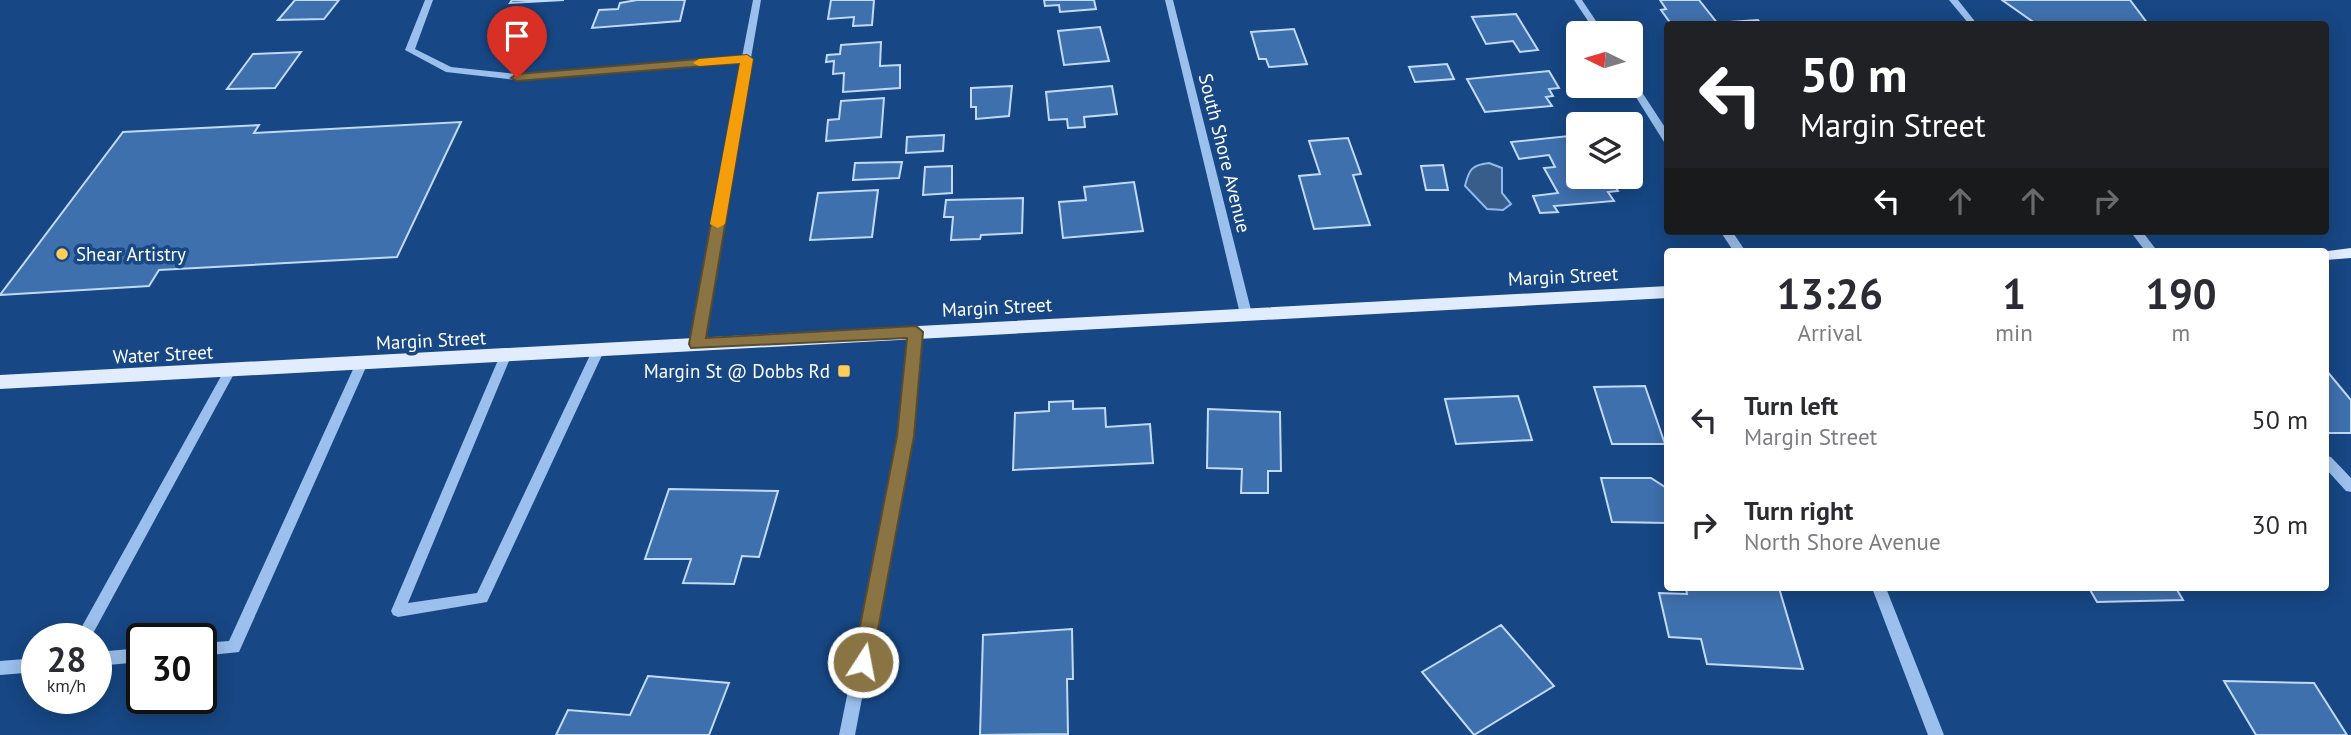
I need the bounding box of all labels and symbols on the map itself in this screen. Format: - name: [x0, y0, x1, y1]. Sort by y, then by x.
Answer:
- pin: [487, 6, 547, 78]
- north arrow: [1566, 21, 1643, 98]
- street label: South Shore Avenue: [1194, 71, 1256, 235]
- place label: Shear Artistry: [76, 242, 186, 266]
- marker: Shear Artistry: [54, 246, 70, 262]
- street label: Margin Street: [1507, 261, 1619, 291]
- street label: Margin Street: [941, 292, 1053, 322]
- street label: Margin Street: [375, 325, 487, 355]
- street label: Water Street: [112, 339, 214, 369]
- place label: Margin St @ Dobbs Rd: [644, 359, 830, 383]
- marker: Margin St @ Dobbs Rd: [836, 363, 852, 379]
- speed limit sign: 30: [126, 623, 217, 714]
- position arrow: [826, 625, 900, 699]

